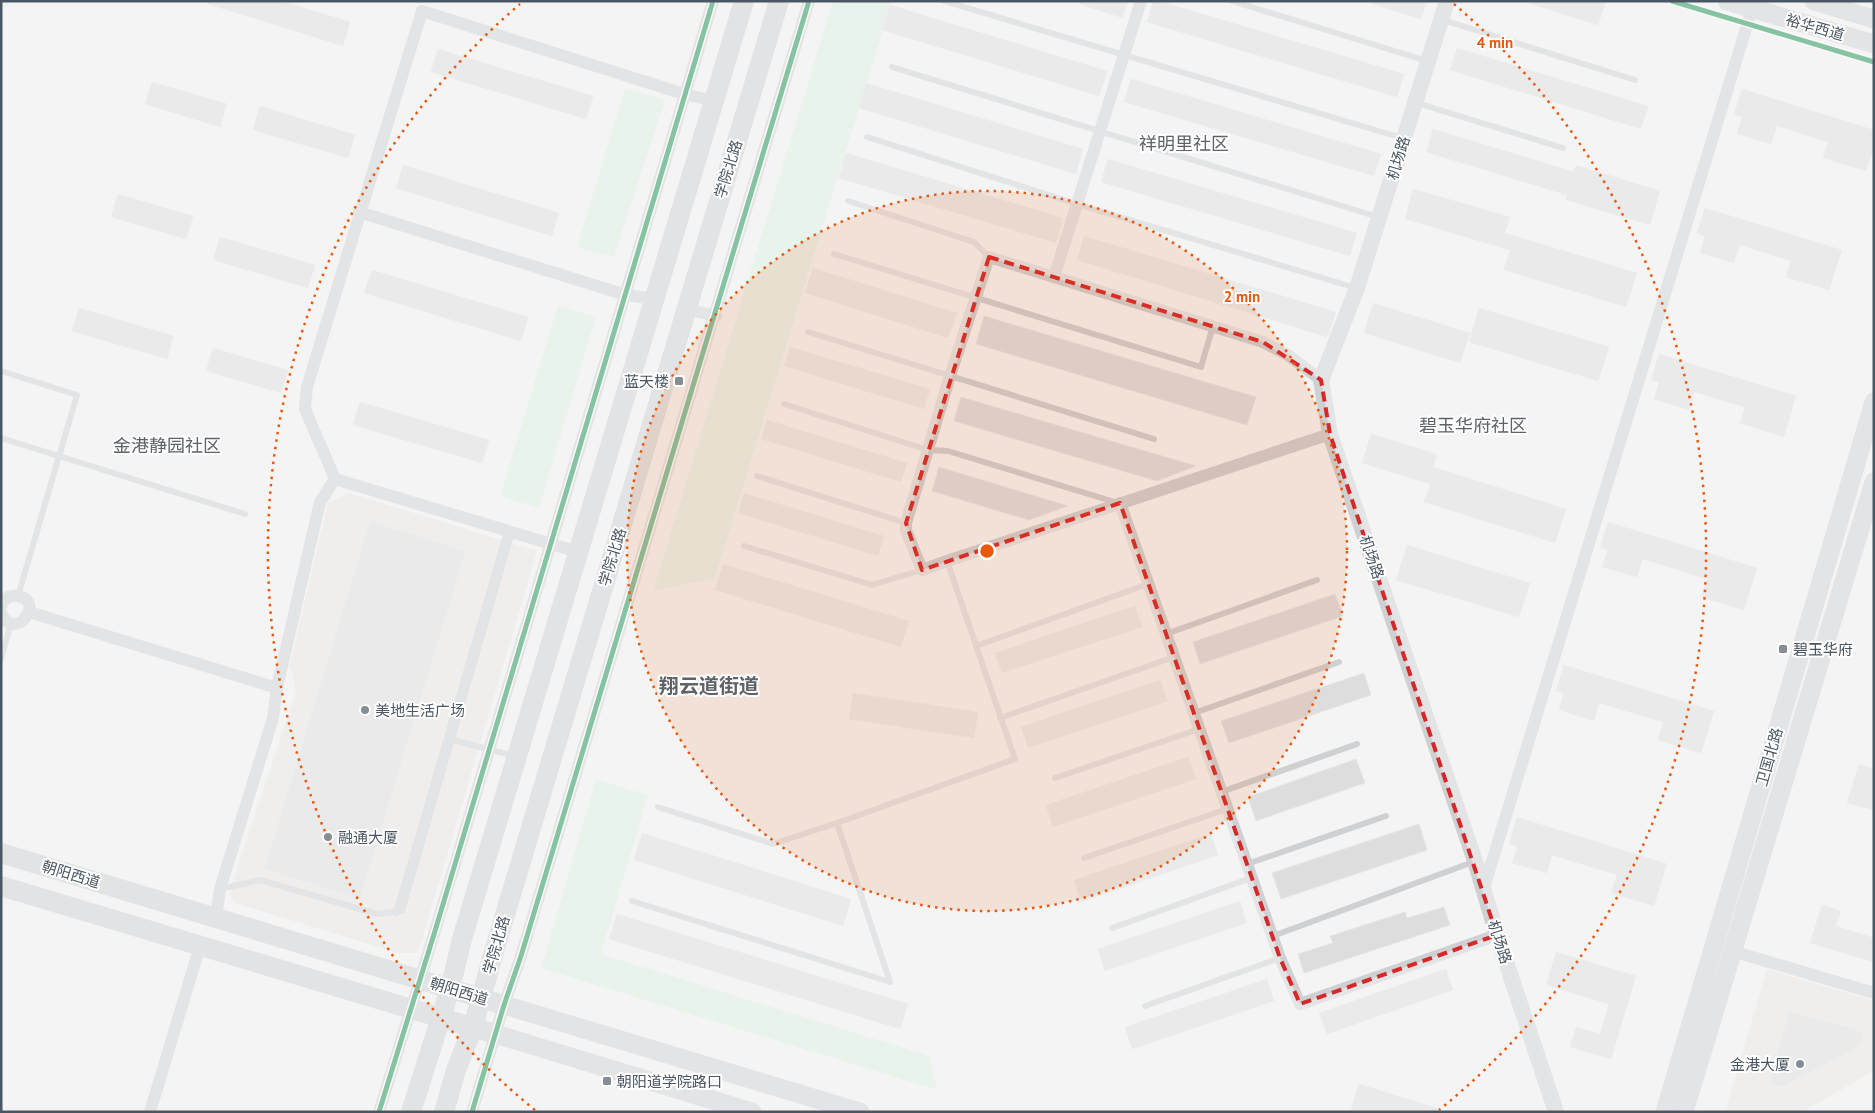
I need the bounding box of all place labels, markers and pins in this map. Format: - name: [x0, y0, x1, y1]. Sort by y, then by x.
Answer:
- place label: 蓝天楼: [624, 372, 669, 391]
- marker: 蓝天楼: [673, 375, 685, 387]
- centre of rings: [978, 542, 996, 560]
- place label: 碧玉华府: [1793, 640, 1853, 659]
- marker: 碧玉华府: [1777, 643, 1789, 655]
- place label: 美地生活广场: [375, 701, 465, 720]
- marker: 美地生活广场: [359, 704, 371, 716]
- place label: 融通大厦: [338, 828, 398, 847]
- marker: 融通大厦: [322, 831, 334, 843]
- place label: 金港大厦: [1730, 1055, 1790, 1074]
- marker: 金港大厦: [1794, 1058, 1806, 1070]
- place label: 朝阳道学院路口: [617, 1072, 722, 1091]
- marker: 朝阳道学院路口: [601, 1075, 613, 1087]

